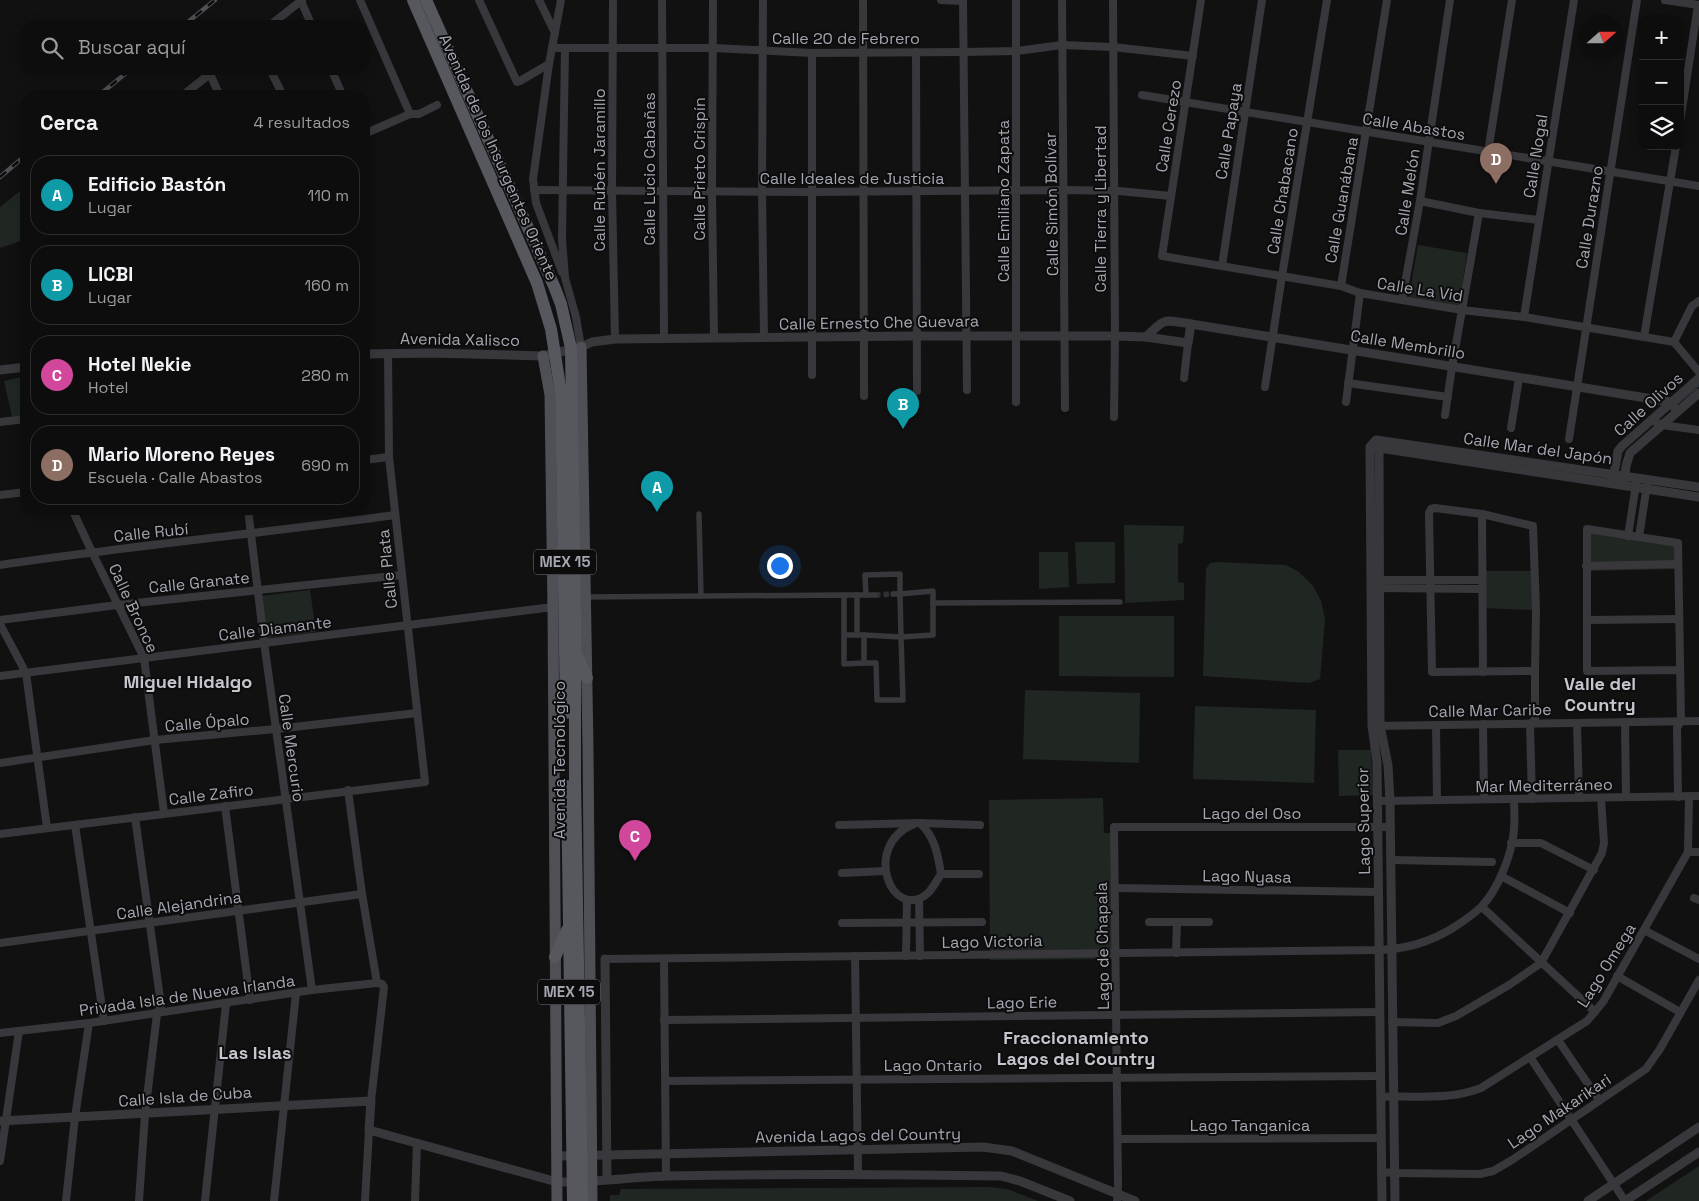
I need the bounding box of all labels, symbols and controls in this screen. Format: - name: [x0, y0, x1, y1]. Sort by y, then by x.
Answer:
- north arrow: [1579, 15, 1624, 60]
- map controls: [1639, 15, 1684, 150]
- button: +: [1639, 15, 1684, 60]
- search box: [20, 20, 370, 75]
- street label: Calle 20 de Febrero: [772, 28, 920, 49]
- street label: Avenida de los Insurgentes Oriente: [435, 31, 563, 284]
- icon: search: [38, 34, 66, 62]
- text: Buscar aquí: [78, 35, 186, 60]
- button: −: [1639, 60, 1684, 105]
- street label: Calle Cerezo: [1151, 78, 1186, 174]
- street label: Calle Papaya: [1210, 81, 1247, 181]
- street label: Calle Rubén Jaramillo: [589, 88, 610, 252]
- street label: Calle Lucio Cabañas: [639, 92, 660, 246]
- street label: Calle Prieto Crispín: [689, 97, 710, 241]
- button: layers: [1639, 105, 1684, 150]
- street label: Calle Abastos: [1361, 108, 1467, 145]
- text: Cerca: [40, 109, 98, 136]
- text: 4 resultados: [254, 112, 350, 133]
- street label: Calle Nogal: [1518, 113, 1552, 200]
- street label: Calle Emiliano Zapata: [993, 120, 1014, 282]
- street label: Calle Tierra y Libertad: [1090, 125, 1111, 293]
- street label: Calle Chabacano: [1262, 126, 1303, 256]
- street label: Calle Simón Bolívar: [1040, 132, 1063, 276]
- street label: Calle Guanábana: [1320, 135, 1363, 265]
- pin: D: [1480, 143, 1512, 184]
- street label: Calle Melón: [1390, 147, 1425, 237]
- street label: Calle Durazno: [1571, 164, 1608, 270]
- street label: Calle Ideales de Justicia: [760, 168, 944, 189]
- text: Edificio Bastón: [88, 172, 226, 197]
- text: A: [52, 185, 62, 206]
- text: 110 m: [307, 185, 349, 206]
- text: Lugar: [88, 197, 132, 218]
- text: LICBI: [88, 262, 133, 287]
- street label: Calle La Vid: [1375, 272, 1464, 307]
- text: B: [52, 275, 62, 296]
- text: 160 m: [304, 275, 349, 296]
- text: Lugar: [88, 287, 132, 308]
- street label: Calle Ernesto Che Guevara: [779, 310, 979, 335]
- street label: Calle Membrillo: [1349, 325, 1467, 364]
- street label: Avenida Xalisco: [400, 328, 520, 351]
- text: Hotel Nekie: [88, 352, 191, 377]
- text: C: [52, 365, 62, 386]
- text: 280 m: [301, 365, 349, 386]
- street label: Calle Olivos: [1609, 368, 1687, 441]
- text: Hotel: [88, 377, 129, 398]
- pin: B: [887, 388, 919, 429]
- street label: Calle Mar del Japón: [1462, 428, 1614, 469]
- text: Mario Moreno Reyes: [88, 442, 275, 467]
- text: D: [52, 455, 62, 476]
- text: 690 m: [301, 455, 349, 476]
- text: Escuela · Calle Abastos: [88, 467, 262, 488]
- pin: A: [641, 471, 673, 512]
- street label: Calle Rubí: [113, 518, 190, 547]
- street label: Calle Plata: [373, 528, 402, 610]
- road number: MEX 15: [534, 550, 596, 574]
- your location: [767, 553, 793, 579]
- street label: Calle Bronce: [104, 560, 163, 656]
- street label: Calle Granate: [147, 567, 251, 598]
- street label: Calle Diamante: [217, 611, 333, 646]
- district label: Miguel Hidalgo: [124, 670, 252, 693]
- district label: Valle del Country: [1564, 672, 1636, 716]
- street label: Avenida Tecnológico: [549, 681, 570, 839]
- street label: Calle Mercurio: [274, 693, 309, 804]
- street label: Calle Mar Caribe: [1428, 699, 1552, 722]
- street label: Calle Ópalo: [164, 708, 250, 737]
- street label: Lago Superior: [1352, 767, 1375, 875]
- street label: Mar Mediterráneo: [1475, 774, 1613, 797]
- street label: Calle Zafiro: [168, 779, 255, 810]
- street label: Lago del Oso: [1203, 803, 1301, 824]
- pin: C: [619, 820, 651, 861]
- street label: Lago Nyasa: [1202, 865, 1292, 888]
- street label: Lago de Chapala: [1091, 882, 1114, 1010]
- street label: Calle Alejandrina: [115, 886, 243, 925]
- street label: Lago Omega: [1572, 919, 1641, 1011]
- street label: Lago Victoria: [941, 930, 1043, 953]
- street label: Privada Isla de Nueva Irlanda: [78, 970, 296, 1021]
- road number: MEX 15: [538, 980, 600, 1004]
- street label: Lago Erie: [987, 991, 1057, 1014]
- district label: Fraccionamiento Lagos del Country: [997, 1026, 1155, 1070]
- district label: Las Islas: [219, 1041, 291, 1064]
- street label: Lago Ontario: [884, 1055, 982, 1076]
- street label: Lago Makarikari: [1504, 1069, 1615, 1154]
- street label: Calle Isla de Cuba: [118, 1081, 253, 1112]
- street label: Lago Tanganica: [1190, 1115, 1310, 1136]
- street label: Avenida Lagos del Country: [755, 1123, 961, 1148]

